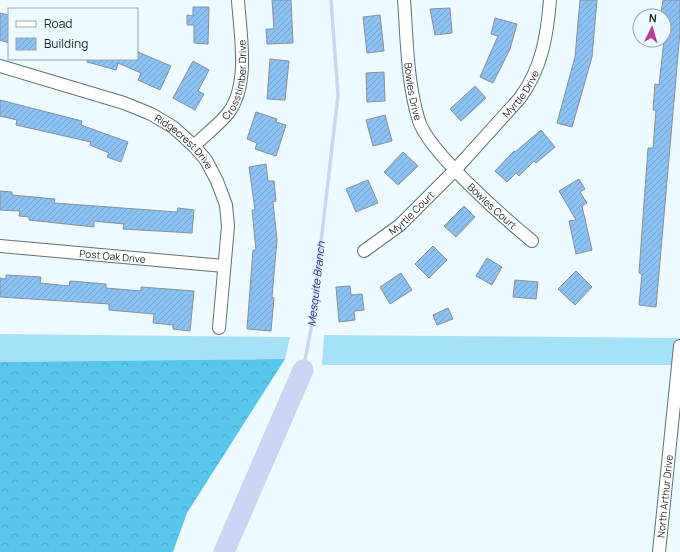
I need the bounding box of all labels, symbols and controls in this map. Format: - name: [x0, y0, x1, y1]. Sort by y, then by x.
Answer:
- legend: [8, 8, 138, 60]
- north arrow: [632, 8, 672, 48]
- text: N: [648, 10, 658, 25]
- text: Road: [44, 15, 72, 32]
- text: Building: [44, 35, 88, 52]
- street label: Crosstimber Drive: [219, 39, 249, 123]
- street label: Bowles Drive: [401, 62, 425, 122]
- street label: Myrtle Drive: [499, 68, 542, 120]
- street label: Ridgecrest Drive: [152, 111, 217, 171]
- street label: Bowles Court: [465, 180, 520, 232]
- street label: Myrtle Court: [386, 188, 437, 238]
- water label: Mesquite Branch: [303, 240, 328, 327]
- street label: Post Oak Drive: [79, 246, 146, 266]
- street label: North Arthur Drive: [653, 454, 676, 538]

